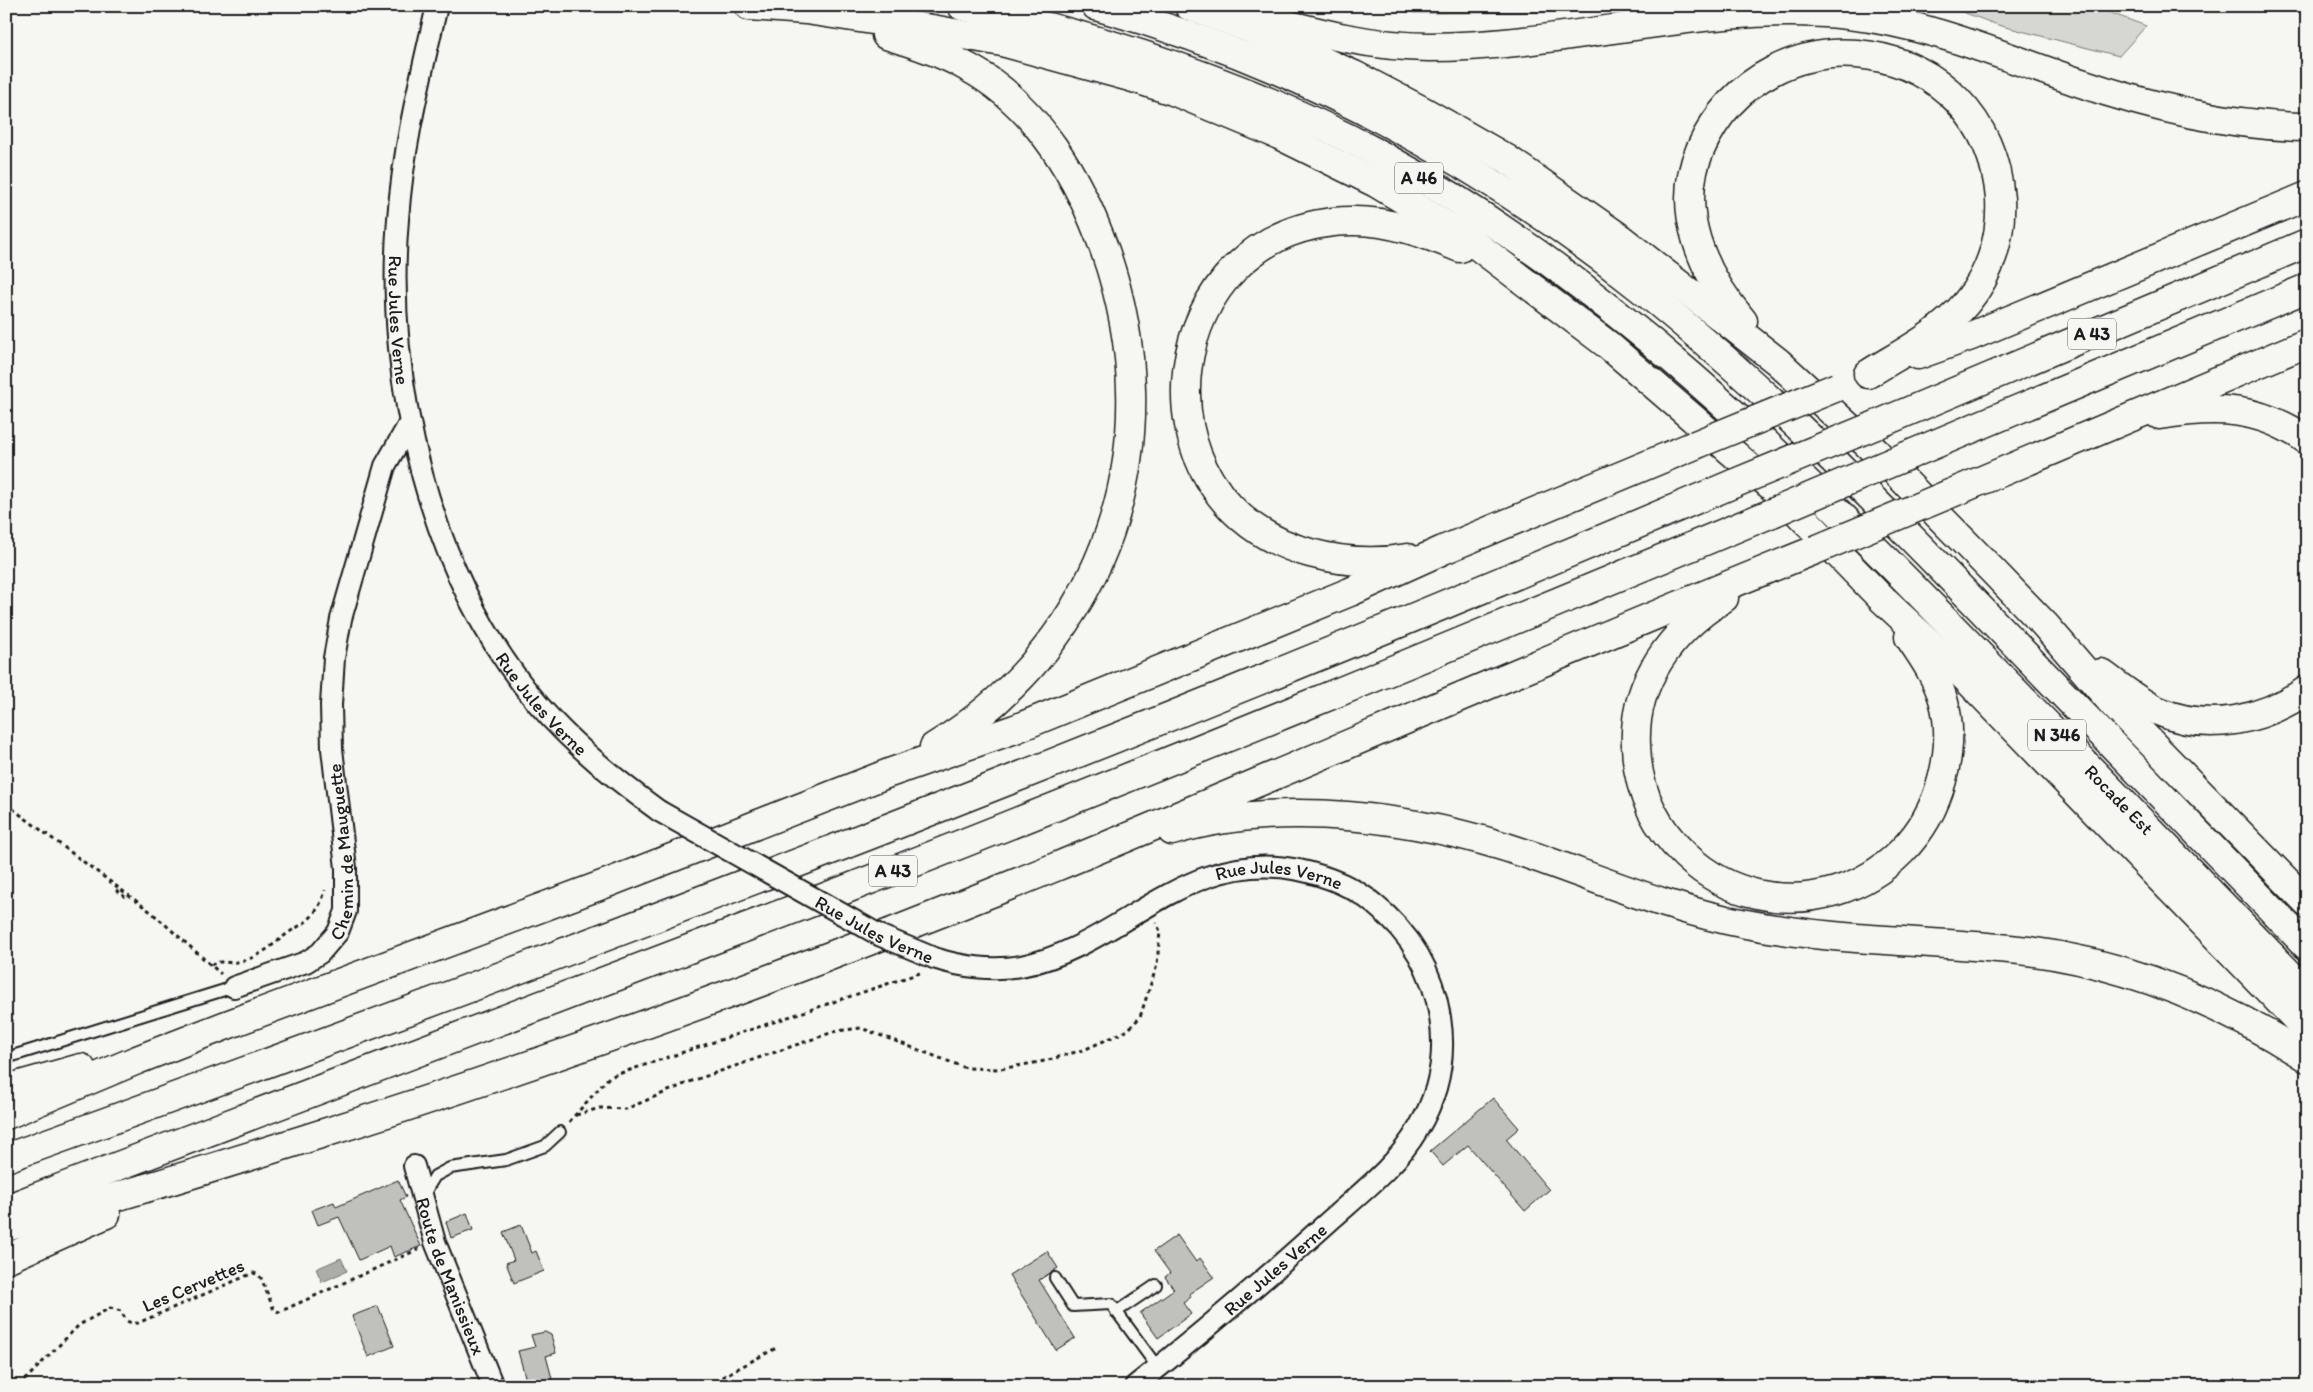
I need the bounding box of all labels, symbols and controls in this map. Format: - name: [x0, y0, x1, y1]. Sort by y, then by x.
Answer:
- road number: A 46: [1395, 162, 1443, 194]
- street label: Rue Jules Verne: [384, 255, 414, 386]
- road number: A 43: [2068, 318, 2116, 349]
- street label: Rue Jules Verne: [491, 648, 592, 761]
- road number: N 346: [2028, 720, 2086, 750]
- street label: Rocade Est: [2080, 760, 2158, 840]
- street label: Chemin de Mauguette: [323, 762, 358, 945]
- street label: Rue Jules Verne: [1212, 855, 1346, 895]
- road number: A 43: [869, 856, 917, 886]
- street label: Rue Jules Verne: [811, 890, 937, 969]
- street label: Route de Manissieux: [411, 1195, 490, 1359]
- street label: Rue Jules Verne: [1219, 1218, 1332, 1321]
- street label: Les Cervettes: [139, 1254, 248, 1317]

